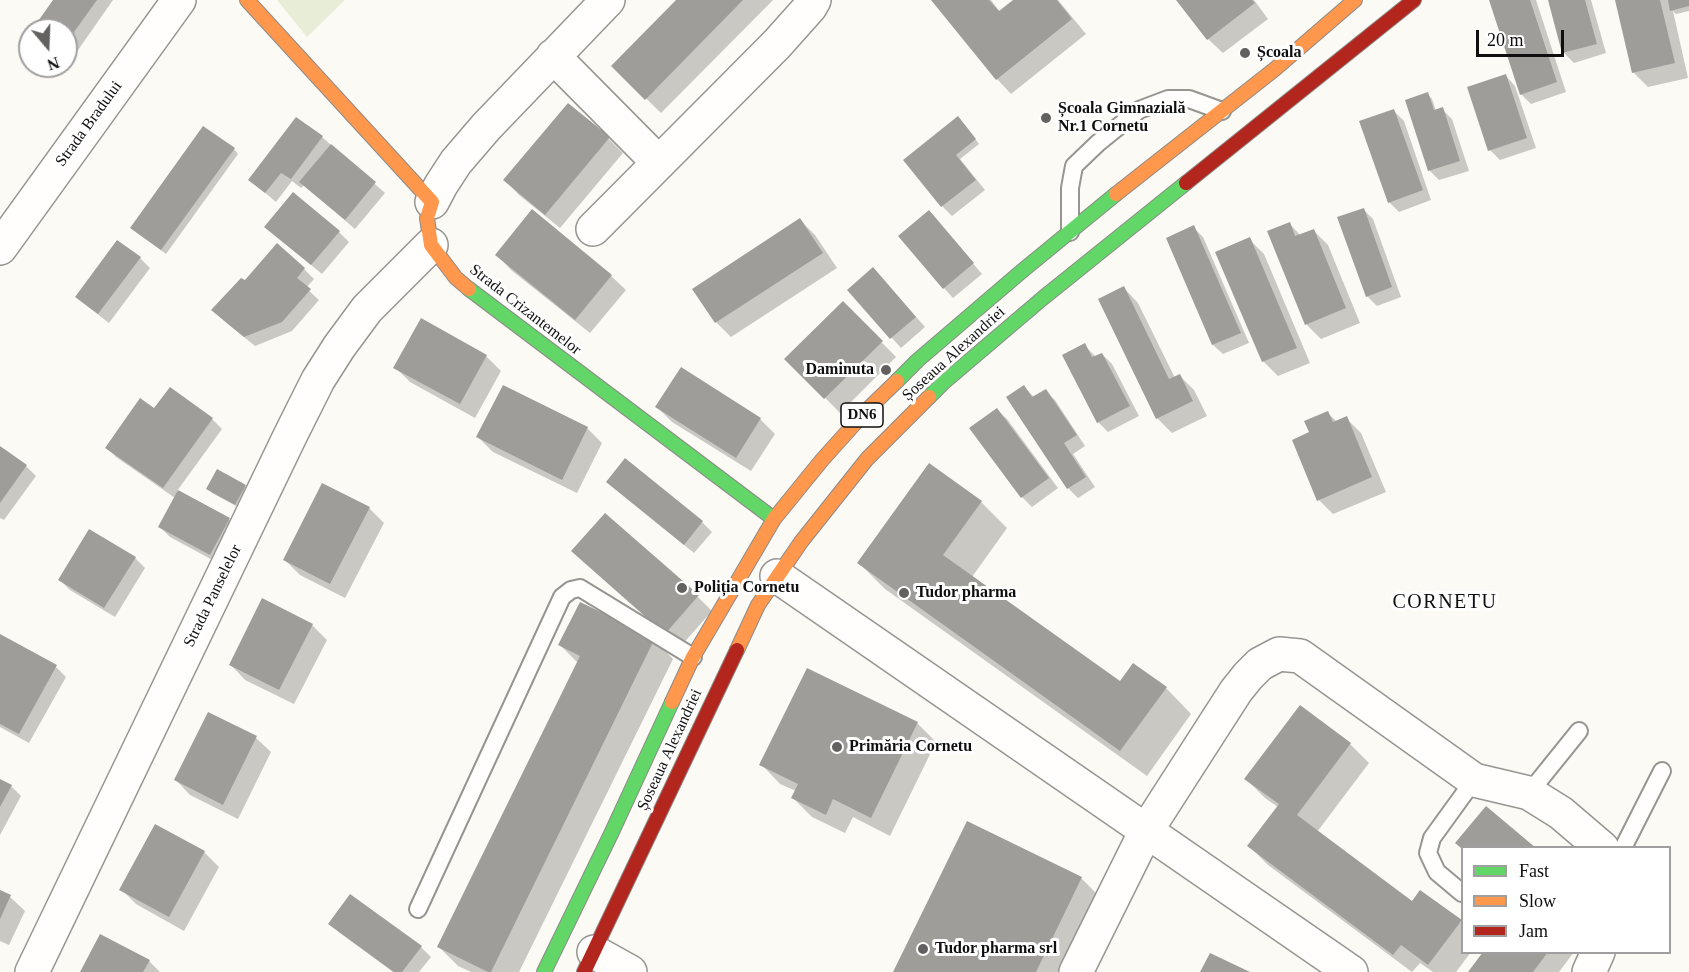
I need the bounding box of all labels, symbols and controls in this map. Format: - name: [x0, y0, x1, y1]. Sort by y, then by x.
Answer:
- north arrow: [18, 18, 78, 78]
- scale bar: [1479, 18, 1568, 56]
- text: 20 m: [1487, 30, 1524, 50]
- place label: Școala: [1257, 43, 1301, 63]
- marker: Școala: [1238, 46, 1252, 60]
- text: N: [45, 54, 62, 74]
- street label: Strada Bradului: [52, 78, 126, 170]
- place label: Școala Gimnazială Nr.1 Cornetu: [1058, 99, 1186, 137]
- marker: Școala Gimnazială Nr.1 Cornetu: [1039, 111, 1053, 125]
- street label: Strada Crizantemelor: [465, 260, 585, 360]
- street label: Șoseaua Alexandriei: [899, 303, 1009, 405]
- place label: Daminuta: [806, 360, 874, 380]
- marker: Daminuta: [879, 363, 893, 377]
- road number: DN6: [841, 403, 883, 427]
- street label: Strada Panselelor: [180, 542, 246, 650]
- place label: Poliția Cornetu: [694, 578, 799, 598]
- marker: Poliția Cornetu: [675, 581, 689, 595]
- place label: Tudor pharma: [916, 583, 1016, 603]
- marker: Tudor pharma: [897, 586, 911, 600]
- district label: CORNETU: [1393, 591, 1497, 615]
- street label: Șoseaua Alexandriei: [633, 686, 707, 814]
- place label: Primăria Cornetu: [849, 737, 972, 757]
- marker: Primăria Cornetu: [830, 740, 844, 754]
- legend: [1461, 846, 1671, 954]
- text: Fast: [1519, 861, 1549, 881]
- text: Slow: [1519, 891, 1556, 911]
- text: Jam: [1519, 921, 1548, 941]
- place label: Tudor pharma srl: [935, 939, 1057, 959]
- marker: Tudor pharma srl: [916, 942, 930, 956]

